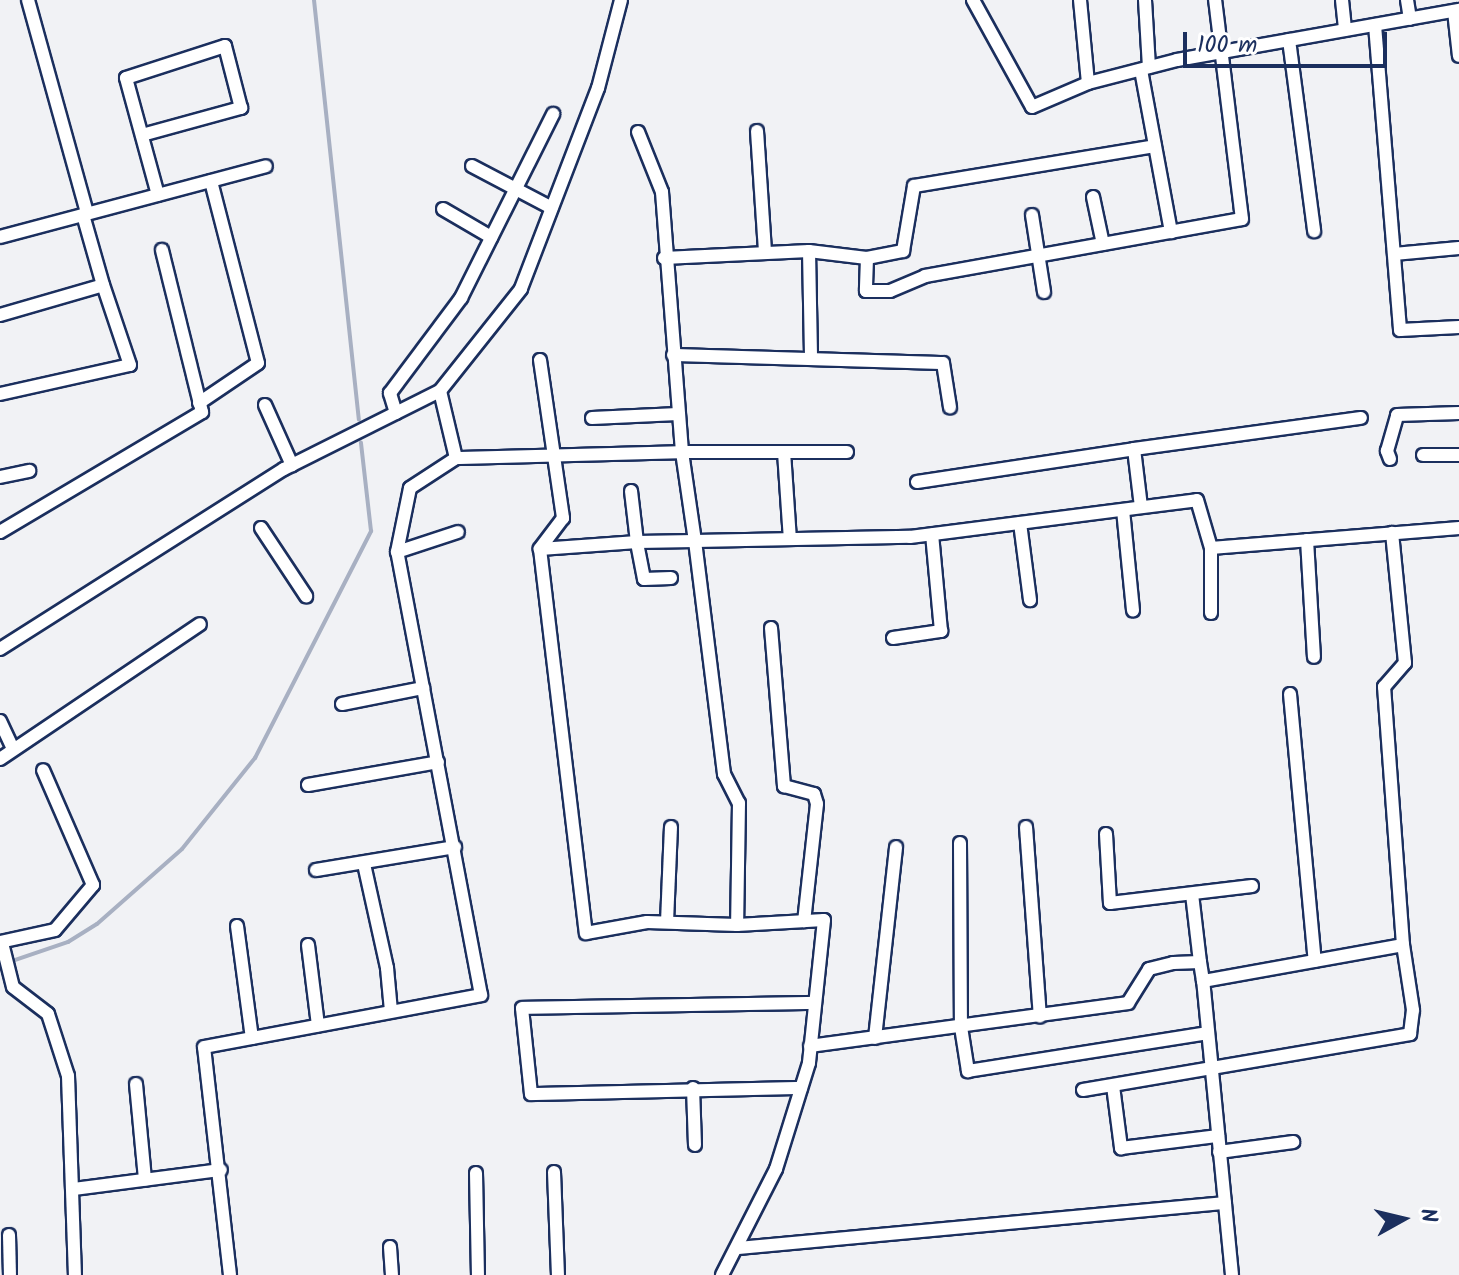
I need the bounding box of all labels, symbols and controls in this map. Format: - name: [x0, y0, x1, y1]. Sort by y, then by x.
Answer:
- scale bar: [1187, 16, 1391, 66]
- text: 100 m: [1197, 26, 1257, 65]
- north arrow: [1363, 1179, 1443, 1259]
- text: N: [1409, 1206, 1446, 1225]

